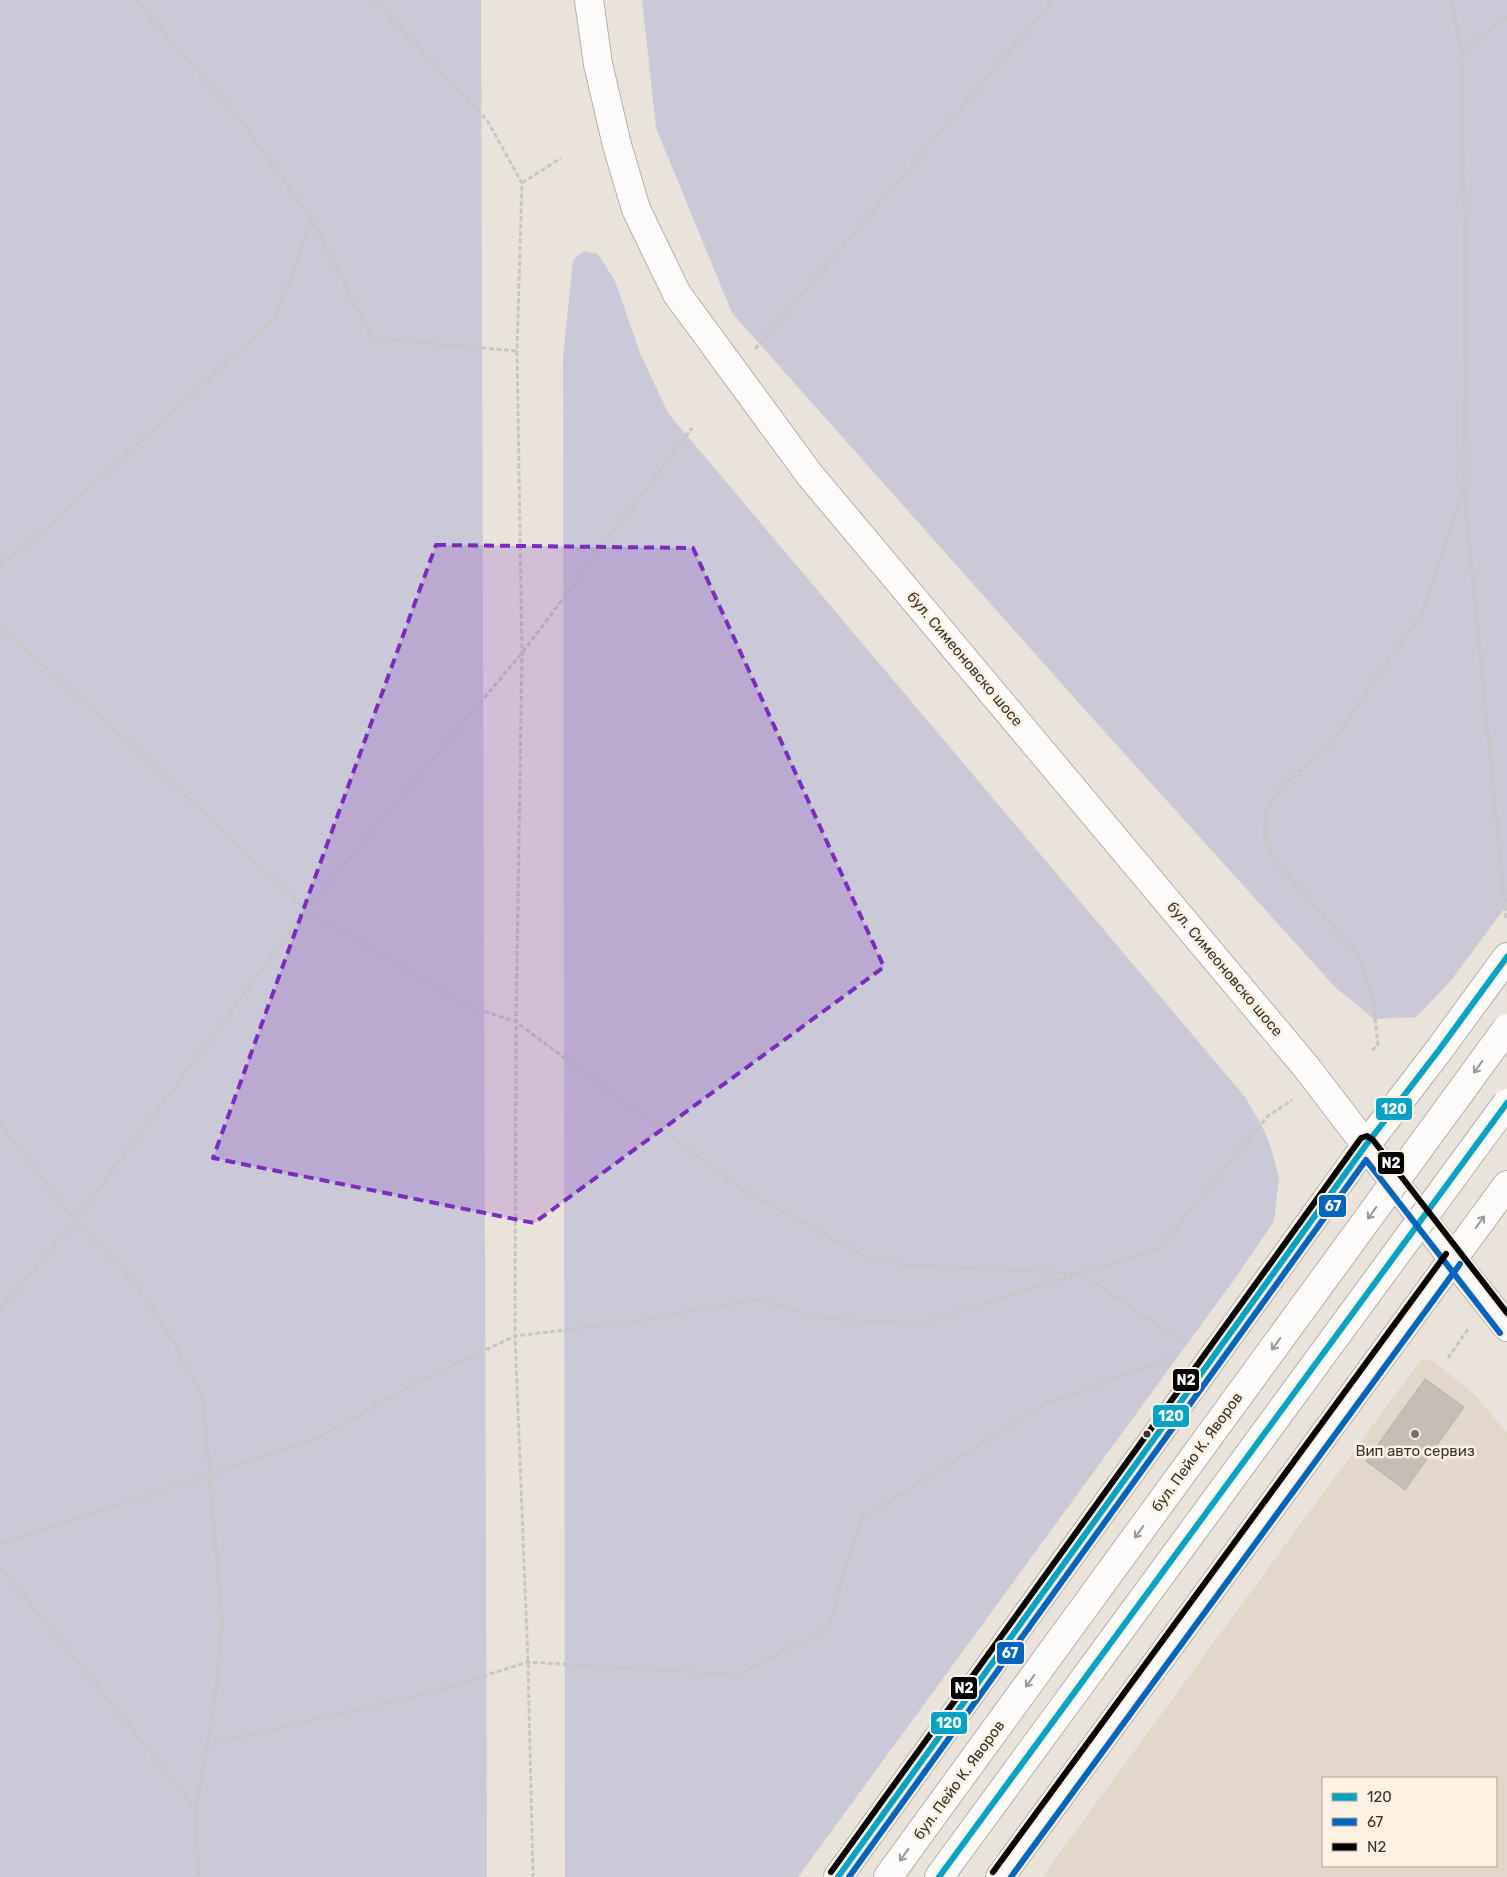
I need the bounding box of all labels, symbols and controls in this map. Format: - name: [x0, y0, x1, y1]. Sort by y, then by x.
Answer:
- street label: бул. Симеоновско шосе: [903, 588, 1027, 730]
- street label: бул. Симеоновско шосе: [1163, 898, 1287, 1040]
- one-way arrow: [1473, 1060, 1483, 1074]
- line badge: 120: [1375, 1097, 1413, 1121]
- text: 120: [1381, 1101, 1407, 1118]
- line badge: N2: [1377, 1151, 1405, 1175]
- text: N2: [1381, 1155, 1401, 1172]
- line badge: 67: [1318, 1194, 1347, 1218]
- text: 67: [1325, 1198, 1341, 1215]
- one-way arrow: [1367, 1206, 1377, 1220]
- one-way arrow: [1475, 1215, 1485, 1229]
- one-way arrow: [1271, 1337, 1281, 1351]
- line badge: N2: [1172, 1368, 1200, 1392]
- text: N2: [1176, 1372, 1196, 1389]
- street label: бул. Пейо К. Яворов: [1148, 1389, 1246, 1515]
- line badge: 120: [1152, 1404, 1190, 1428]
- text: 120: [1158, 1408, 1184, 1425]
- marker: Вип авто сервиз: [1409, 1428, 1421, 1440]
- unlabelled marker: [1142, 1429, 1152, 1439]
- place label: Вип авто сервиз: [1355, 1442, 1475, 1460]
- one-way arrow: [1134, 1525, 1144, 1539]
- line badge: 67: [996, 1641, 1025, 1665]
- text: 67: [1002, 1645, 1018, 1662]
- one-way arrow: [1025, 1674, 1035, 1688]
- line badge: N2: [950, 1676, 978, 1700]
- text: N2: [954, 1680, 974, 1697]
- line badge: 120: [930, 1711, 968, 1735]
- text: 120: [936, 1715, 962, 1732]
- street label: бул. Пейо К. Яворов: [910, 1717, 1008, 1843]
- legend: [1322, 1777, 1497, 1867]
- text: 120: [1367, 1788, 1392, 1806]
- text: 67: [1367, 1813, 1384, 1831]
- text: N2: [1367, 1838, 1386, 1856]
- one-way arrow: [899, 1848, 909, 1862]

